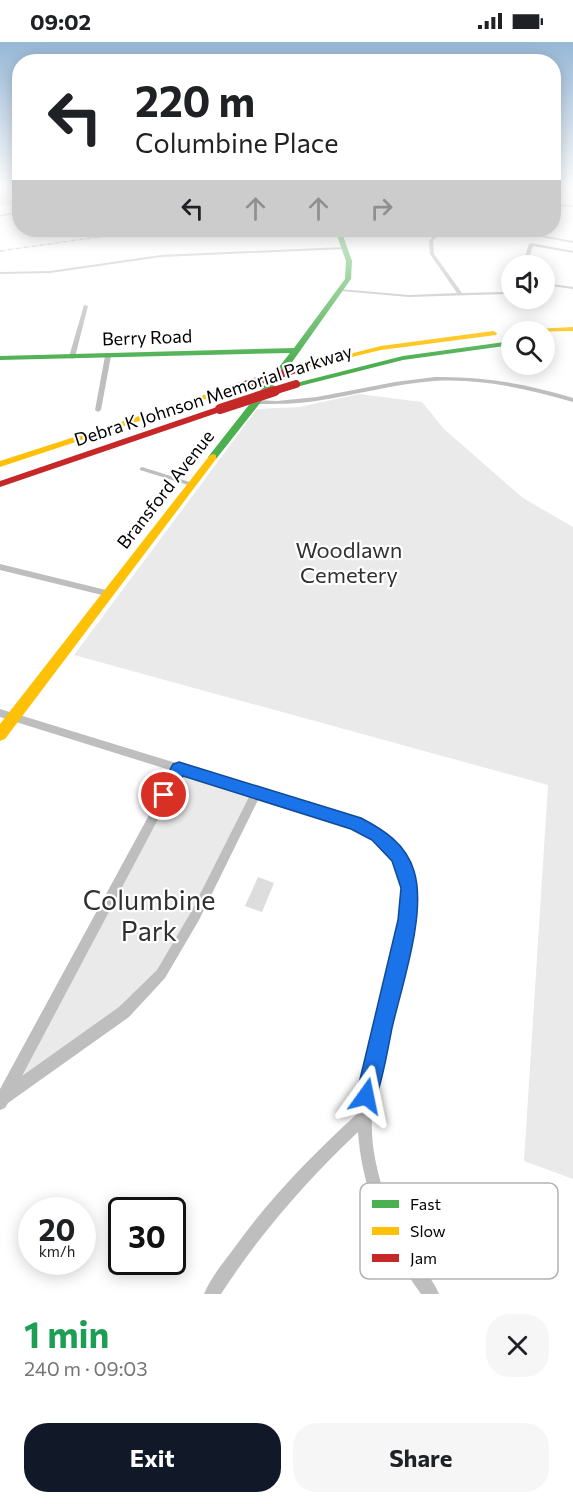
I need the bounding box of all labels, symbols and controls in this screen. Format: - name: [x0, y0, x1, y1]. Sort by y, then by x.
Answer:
- text: 09:02: [30, 8, 91, 35]
- text: 220 m: [135, 74, 255, 126]
- icon: left: [36, 78, 114, 156]
- text: Columbine Place: [135, 126, 338, 159]
- icon: left: [176, 192, 209, 225]
- icon: ahead: [239, 192, 272, 225]
- icon: ahead: [302, 192, 335, 225]
- icon: right: [365, 192, 398, 225]
- map controls: [501, 255, 555, 375]
- button: sound: [501, 255, 555, 309]
- button: search: [501, 321, 555, 375]
- street label: Berry Road: [101, 324, 193, 350]
- street label: Debra K Johnson Memorial Parkway: [71, 340, 355, 450]
- street label: Bransford Avenue: [112, 425, 218, 553]
- park label: Woodlawn Cemetery: [296, 536, 402, 588]
- pin: [138, 769, 189, 820]
- icon: arrive: [147, 778, 180, 811]
- park label: Columbine Park: [83, 883, 215, 947]
- position arrow: [334, 1064, 398, 1128]
- legend: [360, 1183, 558, 1279]
- text: Fast: [410, 1194, 441, 1213]
- speed limit sign: 30: [108, 1197, 186, 1275]
- text: 20: [39, 1210, 75, 1247]
- text: Slow: [410, 1221, 446, 1240]
- text: km/h: [39, 1242, 75, 1260]
- text: Jam: [410, 1248, 437, 1267]
- text: 1 min: [24, 1311, 109, 1355]
- button: close: [486, 1314, 549, 1377]
- text: 240 m · 09:03: [24, 1356, 148, 1380]
- button: Exit: [24, 1423, 281, 1492]
- button: Share: [293, 1423, 549, 1492]

